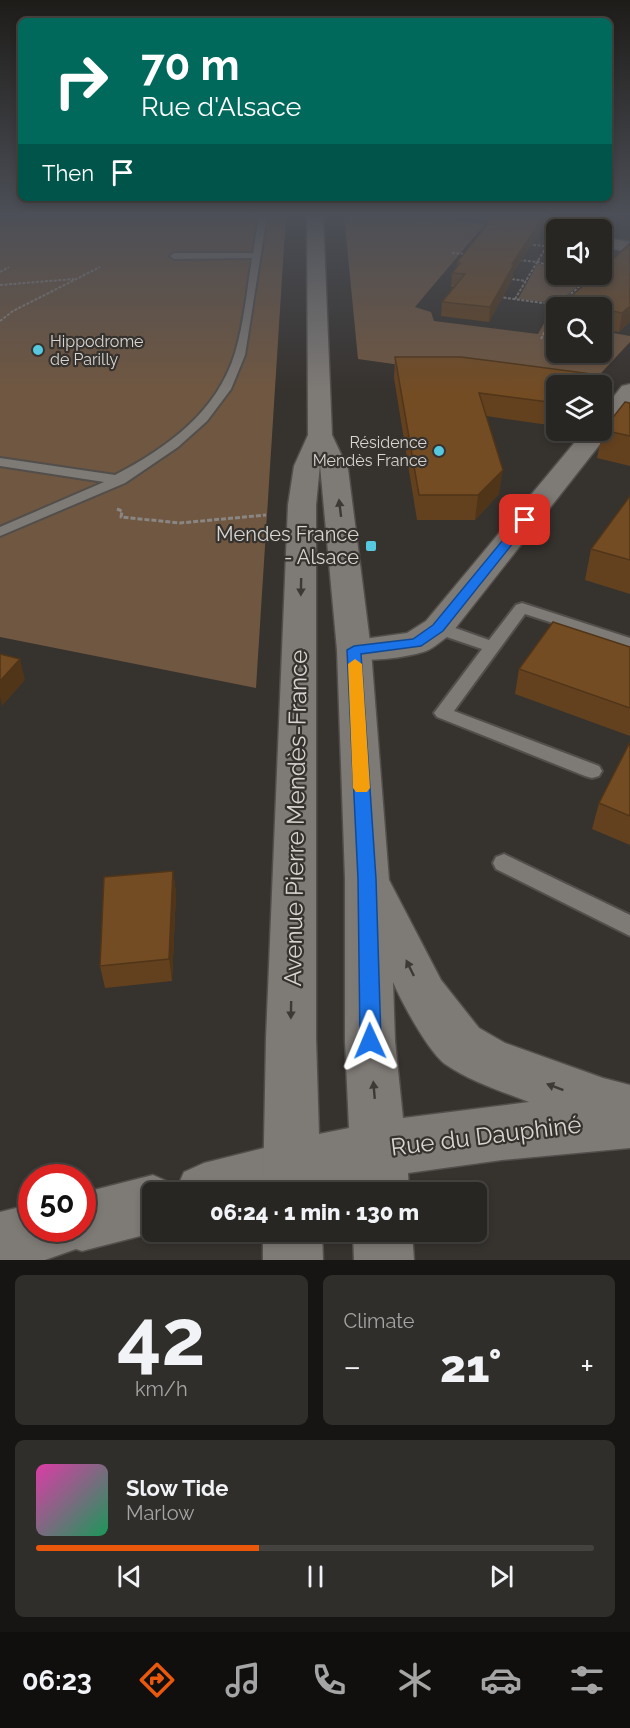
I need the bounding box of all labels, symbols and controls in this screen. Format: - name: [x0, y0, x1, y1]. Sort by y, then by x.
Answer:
- text: 70 m: [141, 41, 240, 90]
- icon: right: [42, 42, 120, 120]
- text: Rue d'Alsace: [141, 91, 301, 122]
- icon: arrive: [106, 156, 139, 189]
- text: Then: [42, 160, 94, 186]
- map controls: [546, 219, 612, 441]
- button: sound: [546, 219, 612, 285]
- button: search: [546, 297, 612, 363]
- place label: Hippodrome de Parilly: [50, 332, 144, 369]
- marker: Hippodrome de Parilly: [31, 343, 45, 357]
- button: layers: [546, 375, 612, 441]
- place label: Résidence Mendès France: [313, 433, 427, 470]
- marker: Résidence Mendès France: [432, 444, 446, 458]
- pin: [499, 494, 550, 545]
- one-way arrow: [335, 499, 344, 518]
- icon: arrive: [508, 503, 541, 536]
- place label: Mendes France - Alsace: [216, 522, 359, 569]
- marker: Mendes France - Alsace: [364, 539, 378, 553]
- one-way arrow: [296, 578, 305, 597]
- street label: Avenue Pierre Mendès-France: [278, 649, 313, 987]
- one-way arrow: [405, 960, 415, 977]
- one-way arrow: [287, 1001, 296, 1020]
- position arrow: [338, 1009, 402, 1073]
- one-way arrow: [370, 1081, 379, 1100]
- one-way arrow: [546, 1081, 564, 1091]
- street label: Rue du Dauphiné: [389, 1109, 583, 1162]
- speed limit sign: 50: [18, 1164, 96, 1242]
- text: 06:24 · 1 min · 130 m: [210, 1199, 419, 1225]
- text: 42: [117, 1292, 206, 1383]
- text: Climate: [344, 1309, 415, 1333]
- text: 21°: [440, 1340, 502, 1393]
- text: −: [344, 1347, 361, 1386]
- text: +: [580, 1347, 594, 1386]
- text: km/h: [135, 1377, 188, 1401]
- text: Slow Tide: [126, 1475, 228, 1501]
- text: Marlow: [126, 1501, 195, 1525]
- icon: previous: [113, 1560, 146, 1593]
- icon: pause: [299, 1560, 332, 1593]
- icon: next: [485, 1560, 518, 1593]
- icon: directions: [136, 1659, 178, 1701]
- icon: music: [222, 1659, 264, 1701]
- icon: phone: [308, 1659, 350, 1701]
- icon: climate: [394, 1659, 436, 1701]
- icon: car: [480, 1659, 522, 1701]
- icon: filters: [566, 1659, 608, 1701]
- text: 06:23: [22, 1665, 92, 1696]

